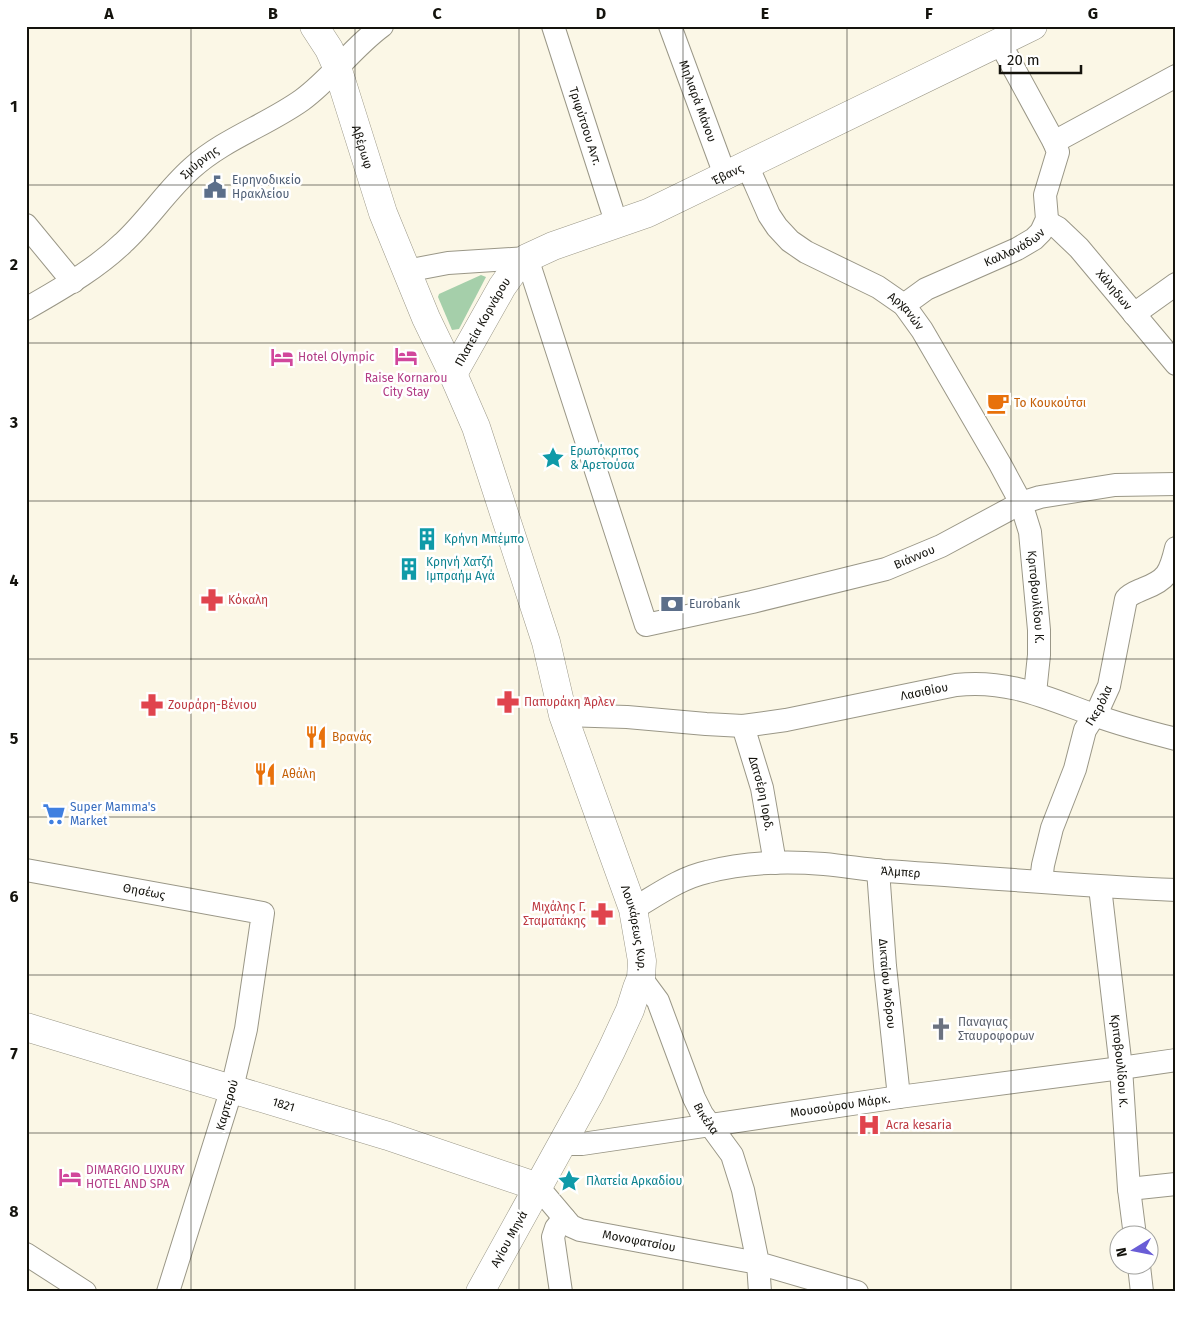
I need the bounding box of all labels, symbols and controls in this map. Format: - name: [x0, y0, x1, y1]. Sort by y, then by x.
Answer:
- text: A: [103, 4, 114, 23]
- text: B: [268, 4, 278, 23]
- text: C: [432, 4, 442, 23]
- text: D: [596, 4, 606, 23]
- text: E: [761, 4, 769, 23]
- text: F: [925, 4, 933, 23]
- text: G: [1088, 4, 1098, 23]
- scale bar: [1000, 42, 1081, 74]
- text: 20 m: [1007, 51, 1040, 69]
- street label: Μηλιαρά Μάνου: [676, 58, 719, 144]
- street label: Τριφύτσου Αντ.: [566, 85, 604, 167]
- text: 1: [10, 97, 18, 116]
- street label: Αβέρωφ: [349, 123, 376, 171]
- street label: Σμύρνης: [178, 143, 222, 182]
- street label: Έβανς: [710, 161, 746, 188]
- place label: Ειρηνοδικείο Ηρακλείου: [232, 173, 301, 201]
- public building icon: Ειρηνοδικείο Ηρακλείου: [202, 174, 228, 200]
- street label: Καλλονάδων: [982, 225, 1048, 270]
- text: 2: [10, 255, 18, 274]
- street label: Χάληδων: [1093, 267, 1135, 313]
- street label: Πλατεία Κορνάρου: [452, 275, 514, 369]
- street label: Αρχανών: [885, 289, 927, 333]
- hotel icon: Raise Kornarou City Stay: [393, 343, 419, 369]
- hotel icon: Hotel Olympic: [269, 344, 295, 370]
- place label: Hotel Olympic: [298, 350, 375, 364]
- place label: Raise Kornarou City Stay: [365, 371, 447, 399]
- cafe icon: Το Κουκούτσι: [985, 390, 1011, 416]
- place label: Το Κουκούτσι: [1014, 396, 1086, 410]
- text: 3: [9, 413, 18, 432]
- place label: Ερωτόκριτος & Αρετούσα: [570, 444, 639, 472]
- place icon: Ερωτόκριτος & Αρετούσα: [540, 445, 566, 471]
- building icon: Κρήνη Μπέμπο: [414, 526, 440, 552]
- place label: Κρήνη Μπέμπο: [444, 532, 524, 546]
- street label: Βιάννου: [892, 542, 937, 572]
- street label: Κριτοβουλίδου Κ.: [1025, 550, 1046, 644]
- place label: Κρηνή Χατζή Ιμπραήμ Αγά: [426, 555, 495, 583]
- building icon: Κρηνή Χατζή Ιμπραήμ Αγά: [396, 556, 422, 582]
- text: 4: [9, 571, 19, 590]
- pharmacy icon: Κόκαλη: [199, 587, 225, 613]
- bank icon: Eurobank: [659, 591, 685, 617]
- place label: Κόκαλη: [228, 593, 268, 607]
- place label: Eurobank: [689, 597, 741, 611]
- street label: Λασιθίου: [899, 680, 950, 703]
- street label: Γκερόλα: [1082, 683, 1115, 728]
- pharmacy icon: Παπυράκη Άρλεν: [495, 689, 521, 715]
- pharmacy icon: Ζουράρη-Βένιου: [139, 692, 165, 718]
- place label: Παπυράκη Άρλεν: [524, 695, 615, 709]
- place label: Ζουράρη-Βένιου: [168, 698, 257, 712]
- restaurant icon: Βρανάς: [303, 724, 329, 750]
- text: 5: [10, 729, 19, 748]
- place label: Βρανάς: [332, 730, 372, 744]
- street label: Δατσέρη Ιορδ.: [746, 754, 776, 832]
- restaurant icon: Αθάλη: [252, 761, 278, 787]
- place label: Αθάλη: [282, 767, 316, 781]
- place label: Super Mamma's Market: [70, 800, 156, 828]
- supermarket icon: Super Mamma's Market: [41, 801, 67, 827]
- street label: Άλμπερ: [880, 864, 921, 880]
- street label: Θησέως: [122, 881, 167, 902]
- street label: Λουκάρεως Κυρ.: [618, 883, 649, 972]
- text: 6: [9, 887, 19, 906]
- place label: Μιχάλης Γ. Σταματάκης: [523, 900, 586, 928]
- pharmacy icon: Μιχάλης Γ. Σταματάκης: [589, 901, 615, 927]
- street label: Δικταίου Άνδρου: [876, 938, 899, 1029]
- street label: Κριτοβουλίδου Κ.: [1108, 1013, 1131, 1108]
- place label: Παναγιας Σταυροφορων: [958, 1015, 1035, 1043]
- church icon: Παναγιας Σταυροφορων: [928, 1016, 954, 1042]
- text: 7: [10, 1044, 18, 1063]
- street label: Καρτερού: [213, 1078, 241, 1132]
- street label: Μουσούρου Μάρκ.: [789, 1091, 891, 1120]
- street label: 1821: [271, 1095, 296, 1115]
- street label: Βικέλα: [690, 1100, 722, 1137]
- hospital icon: Acra kesaria: [856, 1112, 882, 1138]
- place label: Acra kesaria: [886, 1118, 952, 1132]
- place label: DIMARGIO LUXURY HOTEL AND SPA: [86, 1163, 185, 1191]
- hotel icon: DIMARGIO LUXURY HOTEL AND SPA: [57, 1164, 83, 1190]
- place icon: Πλατεία Αρκαδίου: [556, 1168, 582, 1194]
- place label: Πλατεία Αρκαδίου: [586, 1174, 683, 1188]
- text: 8: [9, 1202, 19, 1221]
- street label: Αγίου Μηνά: [488, 1208, 530, 1270]
- north arrow: [1110, 1226, 1160, 1276]
- street label: Μονοφατσίου: [601, 1227, 677, 1255]
- text: N: [1113, 1246, 1131, 1258]

